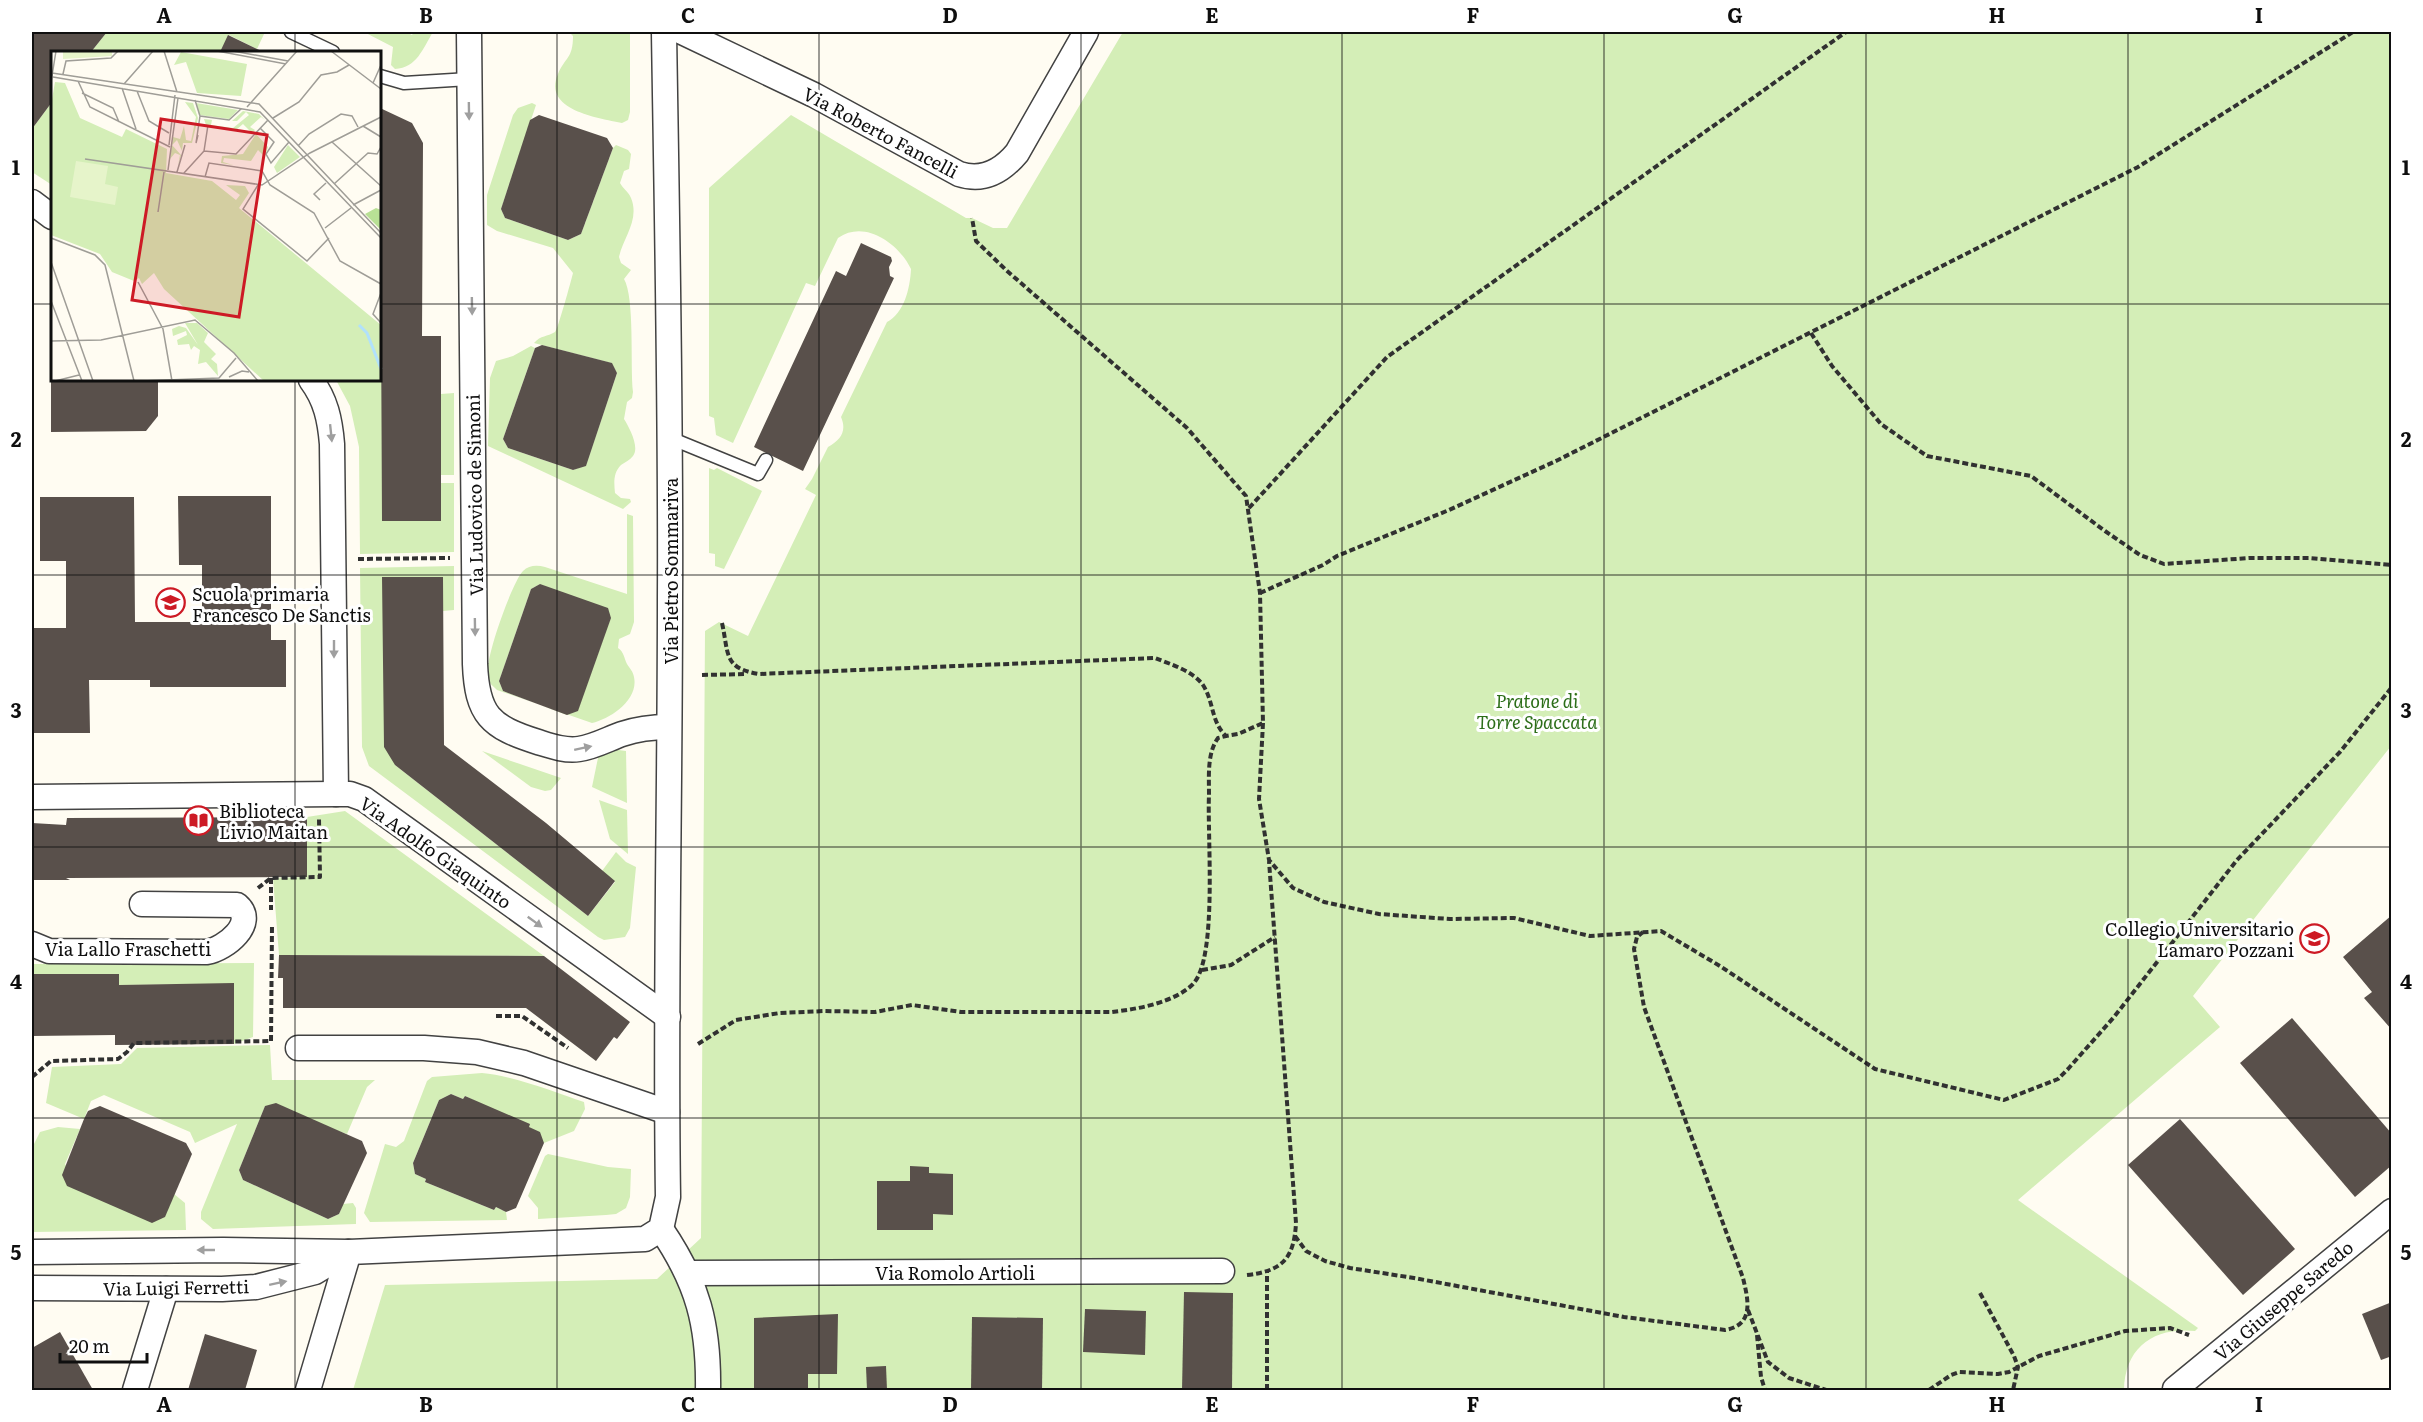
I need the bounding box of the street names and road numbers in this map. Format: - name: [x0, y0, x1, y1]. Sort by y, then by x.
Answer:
- street label: Via Roberto Fancelli: [799, 80, 963, 184]
- street label: Via Ludovico de Simoni: [459, 394, 489, 596]
- street label: Via Pietro Sommariva: [657, 477, 684, 665]
- street label: Via Adolfo Giaquinto: [355, 789, 517, 915]
- street label: Via Lallo Fraschetti: [45, 935, 211, 962]
- street label: Via Giuseppe Saredo: [2207, 1234, 2359, 1366]
- street label: Via Romolo Artioli: [875, 1259, 1035, 1286]
- street label: Via Luigi Ferretti: [103, 1272, 249, 1302]

